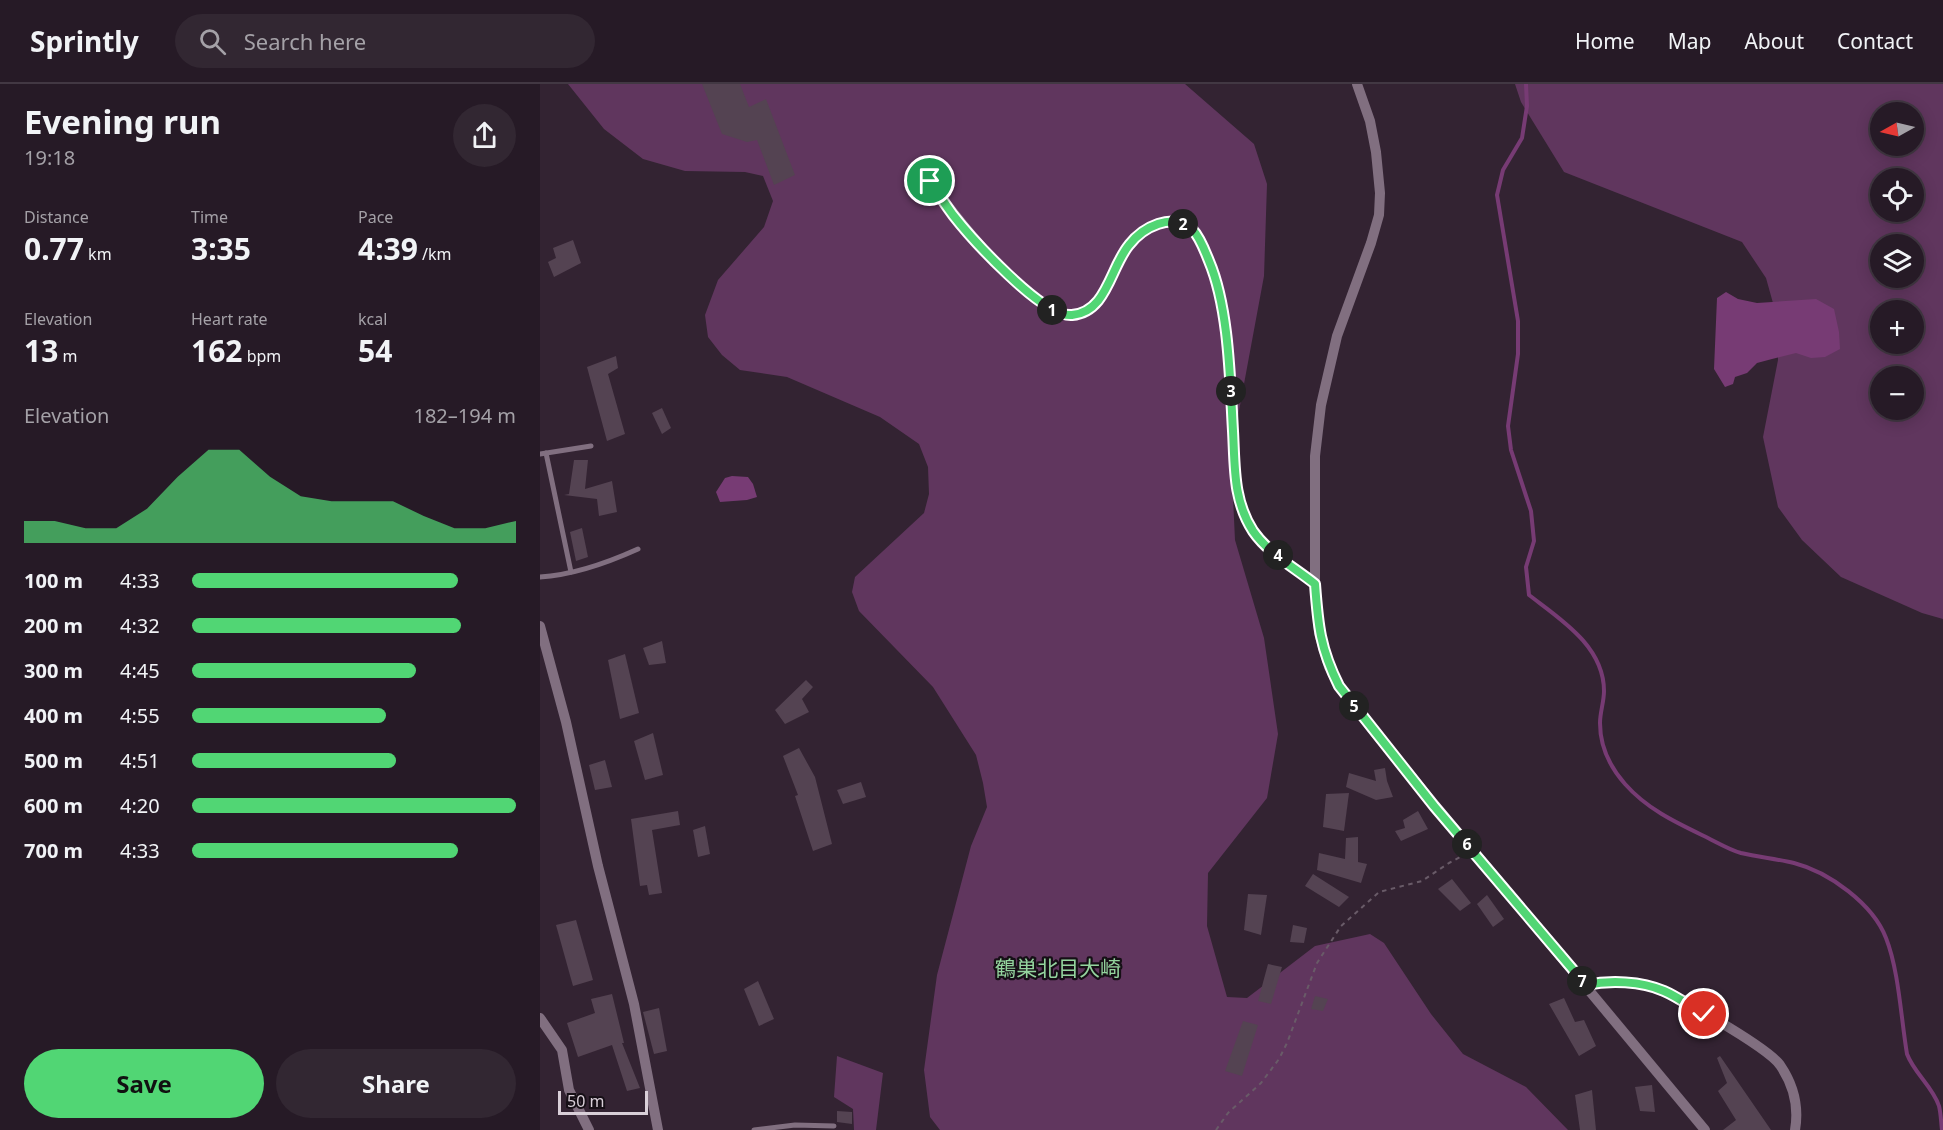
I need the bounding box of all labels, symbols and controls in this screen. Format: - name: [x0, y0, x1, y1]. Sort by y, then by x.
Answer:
- search box: [175, 14, 595, 68]
- text: Sprintly: [30, 22, 139, 60]
- icon: search: [196, 25, 229, 58]
- text: Search here: [244, 26, 366, 56]
- text: Home: [1575, 27, 1635, 55]
- text: Map: [1668, 27, 1711, 55]
- text: About: [1744, 27, 1804, 55]
- text: Contact: [1837, 27, 1913, 55]
- text: Evening run: [24, 99, 221, 144]
- north arrow: [1870, 102, 1924, 156]
- map controls: [1870, 102, 1924, 420]
- button: share: [453, 104, 516, 167]
- text: 19:18: [24, 144, 75, 171]
- pin: [904, 155, 955, 206]
- icon: arrive: [913, 164, 946, 197]
- button: locate: [1870, 168, 1924, 222]
- text: Distance: [24, 206, 89, 228]
- text: Time: [191, 206, 228, 228]
- text: Pace: [358, 206, 393, 228]
- pin: 2: [1168, 209, 1198, 239]
- text: 2: [1178, 213, 1188, 235]
- text: 0.77: [24, 228, 84, 269]
- text: 3:35: [191, 228, 251, 269]
- text: 4:39: [358, 228, 418, 269]
- button: layers: [1870, 234, 1924, 288]
- text: km: [84, 243, 112, 265]
- text: /km: [418, 243, 452, 265]
- pin: 1: [1037, 295, 1067, 325]
- text: 1: [1047, 299, 1057, 321]
- button: +: [1870, 300, 1924, 354]
- text: Elevation: [24, 308, 92, 330]
- text: Heart rate: [191, 308, 267, 330]
- text: kcal: [358, 308, 387, 330]
- text: 13: [24, 330, 58, 371]
- text: 162: [191, 330, 242, 371]
- text: 54: [358, 330, 392, 371]
- text: m: [58, 345, 77, 367]
- text: bpm: [242, 345, 281, 367]
- button: −: [1870, 366, 1924, 420]
- pin: 3: [1216, 376, 1246, 406]
- text: 3: [1226, 380, 1236, 402]
- text: Elevation: [24, 402, 109, 429]
- text: 182–194 m: [413, 402, 516, 429]
- pin: 4: [1263, 540, 1293, 570]
- text: 4: [1273, 544, 1283, 566]
- text: 100 m: [24, 567, 83, 594]
- text: 4:33: [120, 567, 160, 594]
- text: 200 m: [24, 612, 83, 639]
- text: 4:32: [120, 612, 160, 639]
- text: 300 m: [24, 657, 83, 684]
- text: 4:45: [120, 657, 160, 684]
- pin: 5: [1339, 691, 1369, 721]
- text: 5: [1349, 695, 1359, 717]
- text: 400 m: [24, 702, 83, 729]
- text: 4:55: [120, 702, 160, 729]
- text: 500 m: [24, 747, 83, 774]
- text: 4:51: [120, 747, 160, 774]
- text: 600 m: [24, 792, 83, 819]
- text: 4:20: [120, 792, 160, 819]
- pin: 6: [1452, 829, 1482, 859]
- text: 6: [1462, 833, 1472, 855]
- text: 700 m: [24, 837, 83, 864]
- text: 4:33: [120, 837, 160, 864]
- district label: 鶴巣北目大崎: [995, 954, 1121, 982]
- pin: 7: [1567, 966, 1597, 996]
- text: 7: [1577, 970, 1587, 992]
- pin: [1678, 988, 1729, 1039]
- icon: check: [1687, 997, 1720, 1030]
- button: Save: [24, 1049, 264, 1118]
- button: Share: [276, 1049, 516, 1118]
- scale bar: [558, 1088, 648, 1116]
- text: 50 m: [567, 1090, 604, 1112]

